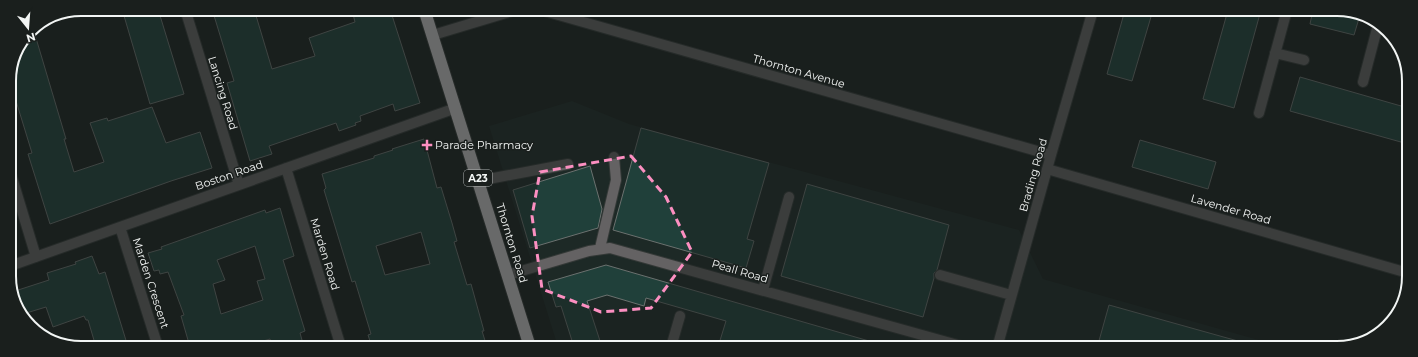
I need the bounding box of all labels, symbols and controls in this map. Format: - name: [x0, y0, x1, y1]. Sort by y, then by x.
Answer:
- north arrow: [8, 8, 48, 48]
- text: N: [25, 30, 37, 46]
- street label: Thornton Avenue: [751, 51, 847, 91]
- street label: Lancing Road: [205, 55, 241, 131]
- street label: Brading Road: [1016, 137, 1050, 213]
- place label: Parade Pharmacy: [435, 138, 533, 152]
- marker: Parade Pharmacy: [422, 140, 432, 150]
- street label: Boston Road: [193, 157, 265, 193]
- road number: A23: [464, 170, 492, 186]
- street label: Lavender Road: [1189, 191, 1273, 227]
- street label: Thornton Road: [493, 201, 531, 285]
- street label: Marden Road: [307, 216, 343, 292]
- street label: Marden Crescent: [130, 236, 172, 331]
- street label: Peall Road: [710, 256, 770, 286]

